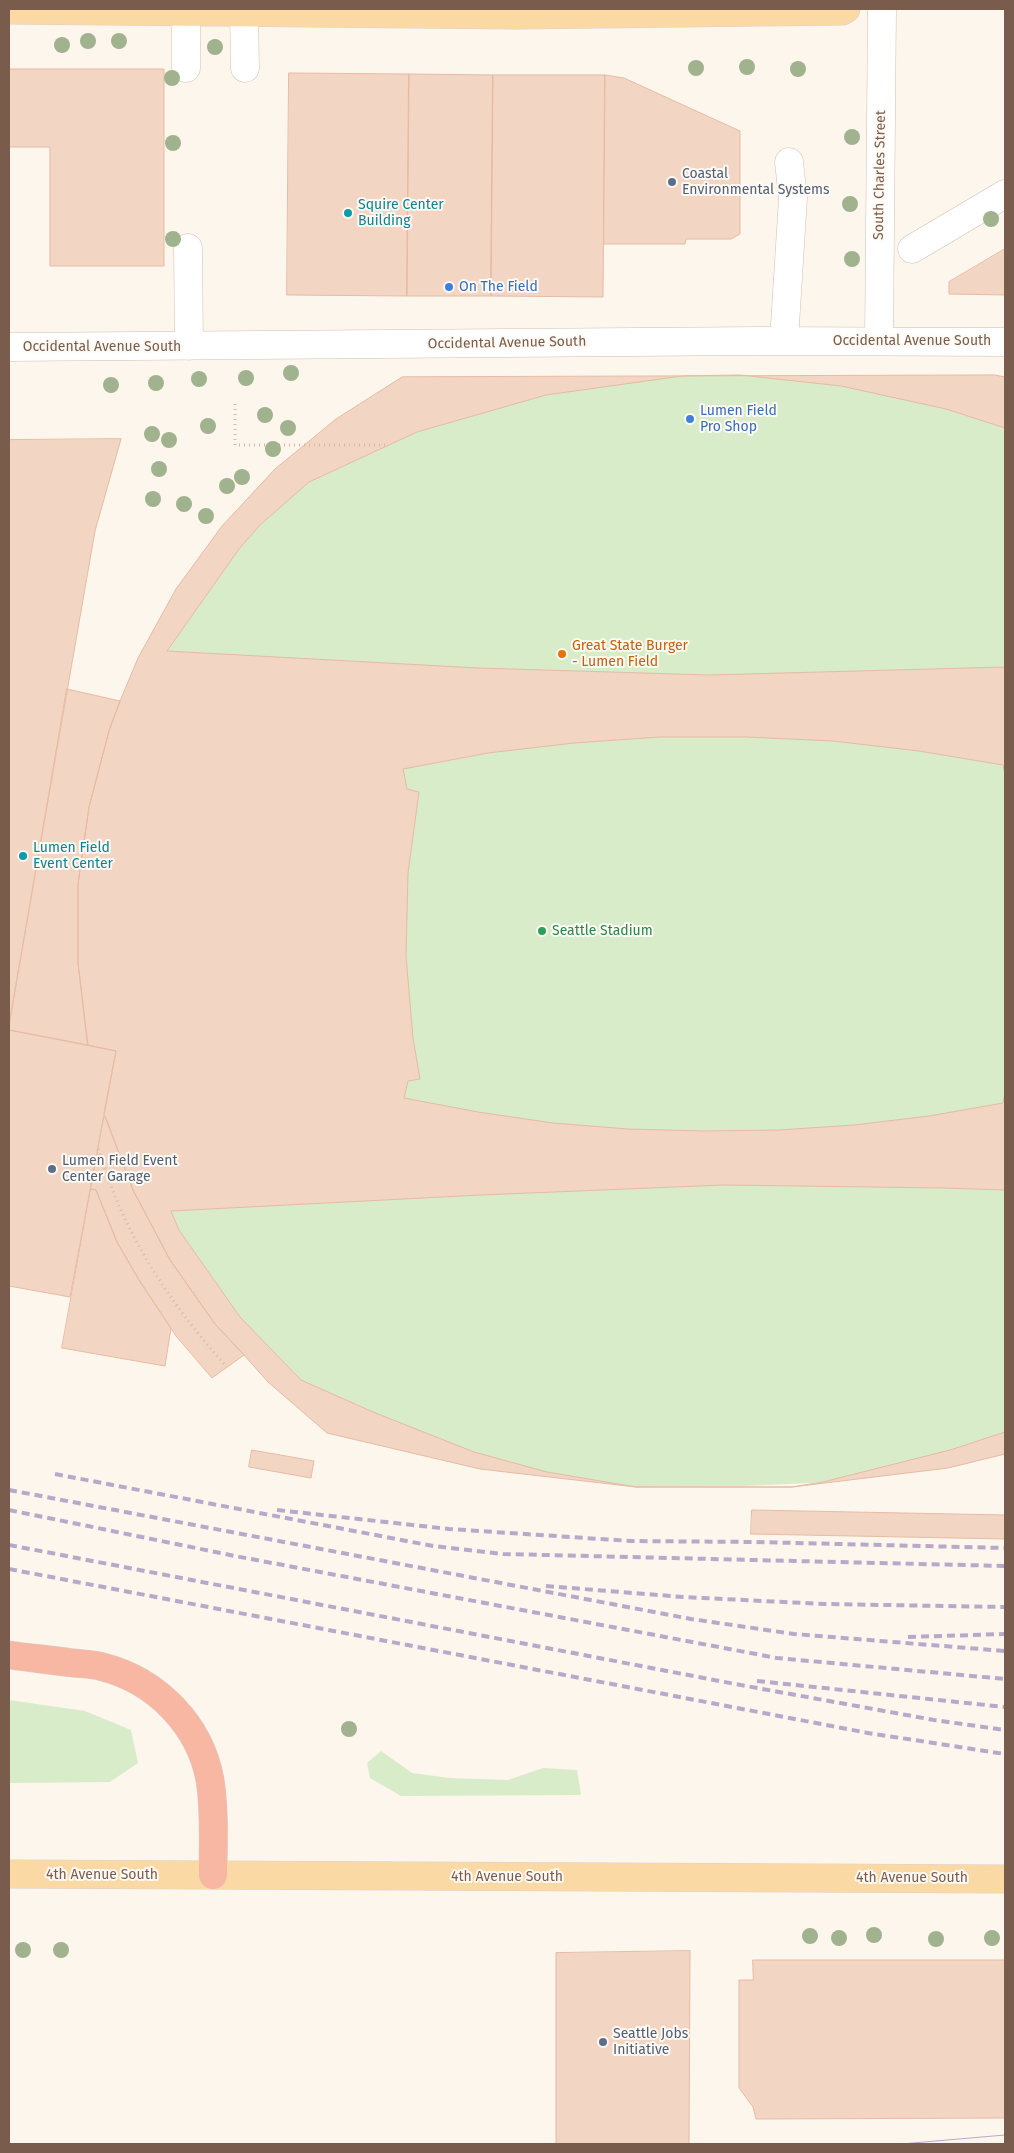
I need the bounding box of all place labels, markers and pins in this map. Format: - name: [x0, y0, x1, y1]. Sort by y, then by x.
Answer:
- place label: Coastal Environmental Systems: [682, 166, 830, 198]
- marker: Coastal Environmental Systems: [666, 176, 678, 188]
- place label: Squire Center Building: [358, 197, 444, 230]
- marker: Squire Center Building: [342, 207, 354, 219]
- place label: On The Field: [459, 279, 538, 295]
- marker: On The Field: [443, 281, 455, 293]
- place label: Lumen Field Pro Shop: [700, 403, 777, 436]
- marker: Lumen Field Pro Shop: [684, 413, 696, 425]
- place label: Great State Burger - Lumen Field: [572, 638, 688, 670]
- marker: Great State Burger - Lumen Field: [556, 648, 568, 660]
- place label: Lumen Field Event Center: [33, 840, 113, 872]
- marker: Lumen Field Event Center: [17, 850, 29, 862]
- place label: Seattle Stadium: [552, 923, 653, 939]
- marker: Seattle Stadium: [536, 925, 548, 937]
- place label: Lumen Field Event Center Garage: [62, 1153, 177, 1186]
- marker: Lumen Field Event Center Garage: [46, 1163, 58, 1175]
- place label: Seattle Jobs Initiative: [613, 2026, 688, 2058]
- marker: Seattle Jobs Initiative: [597, 2036, 609, 2048]

